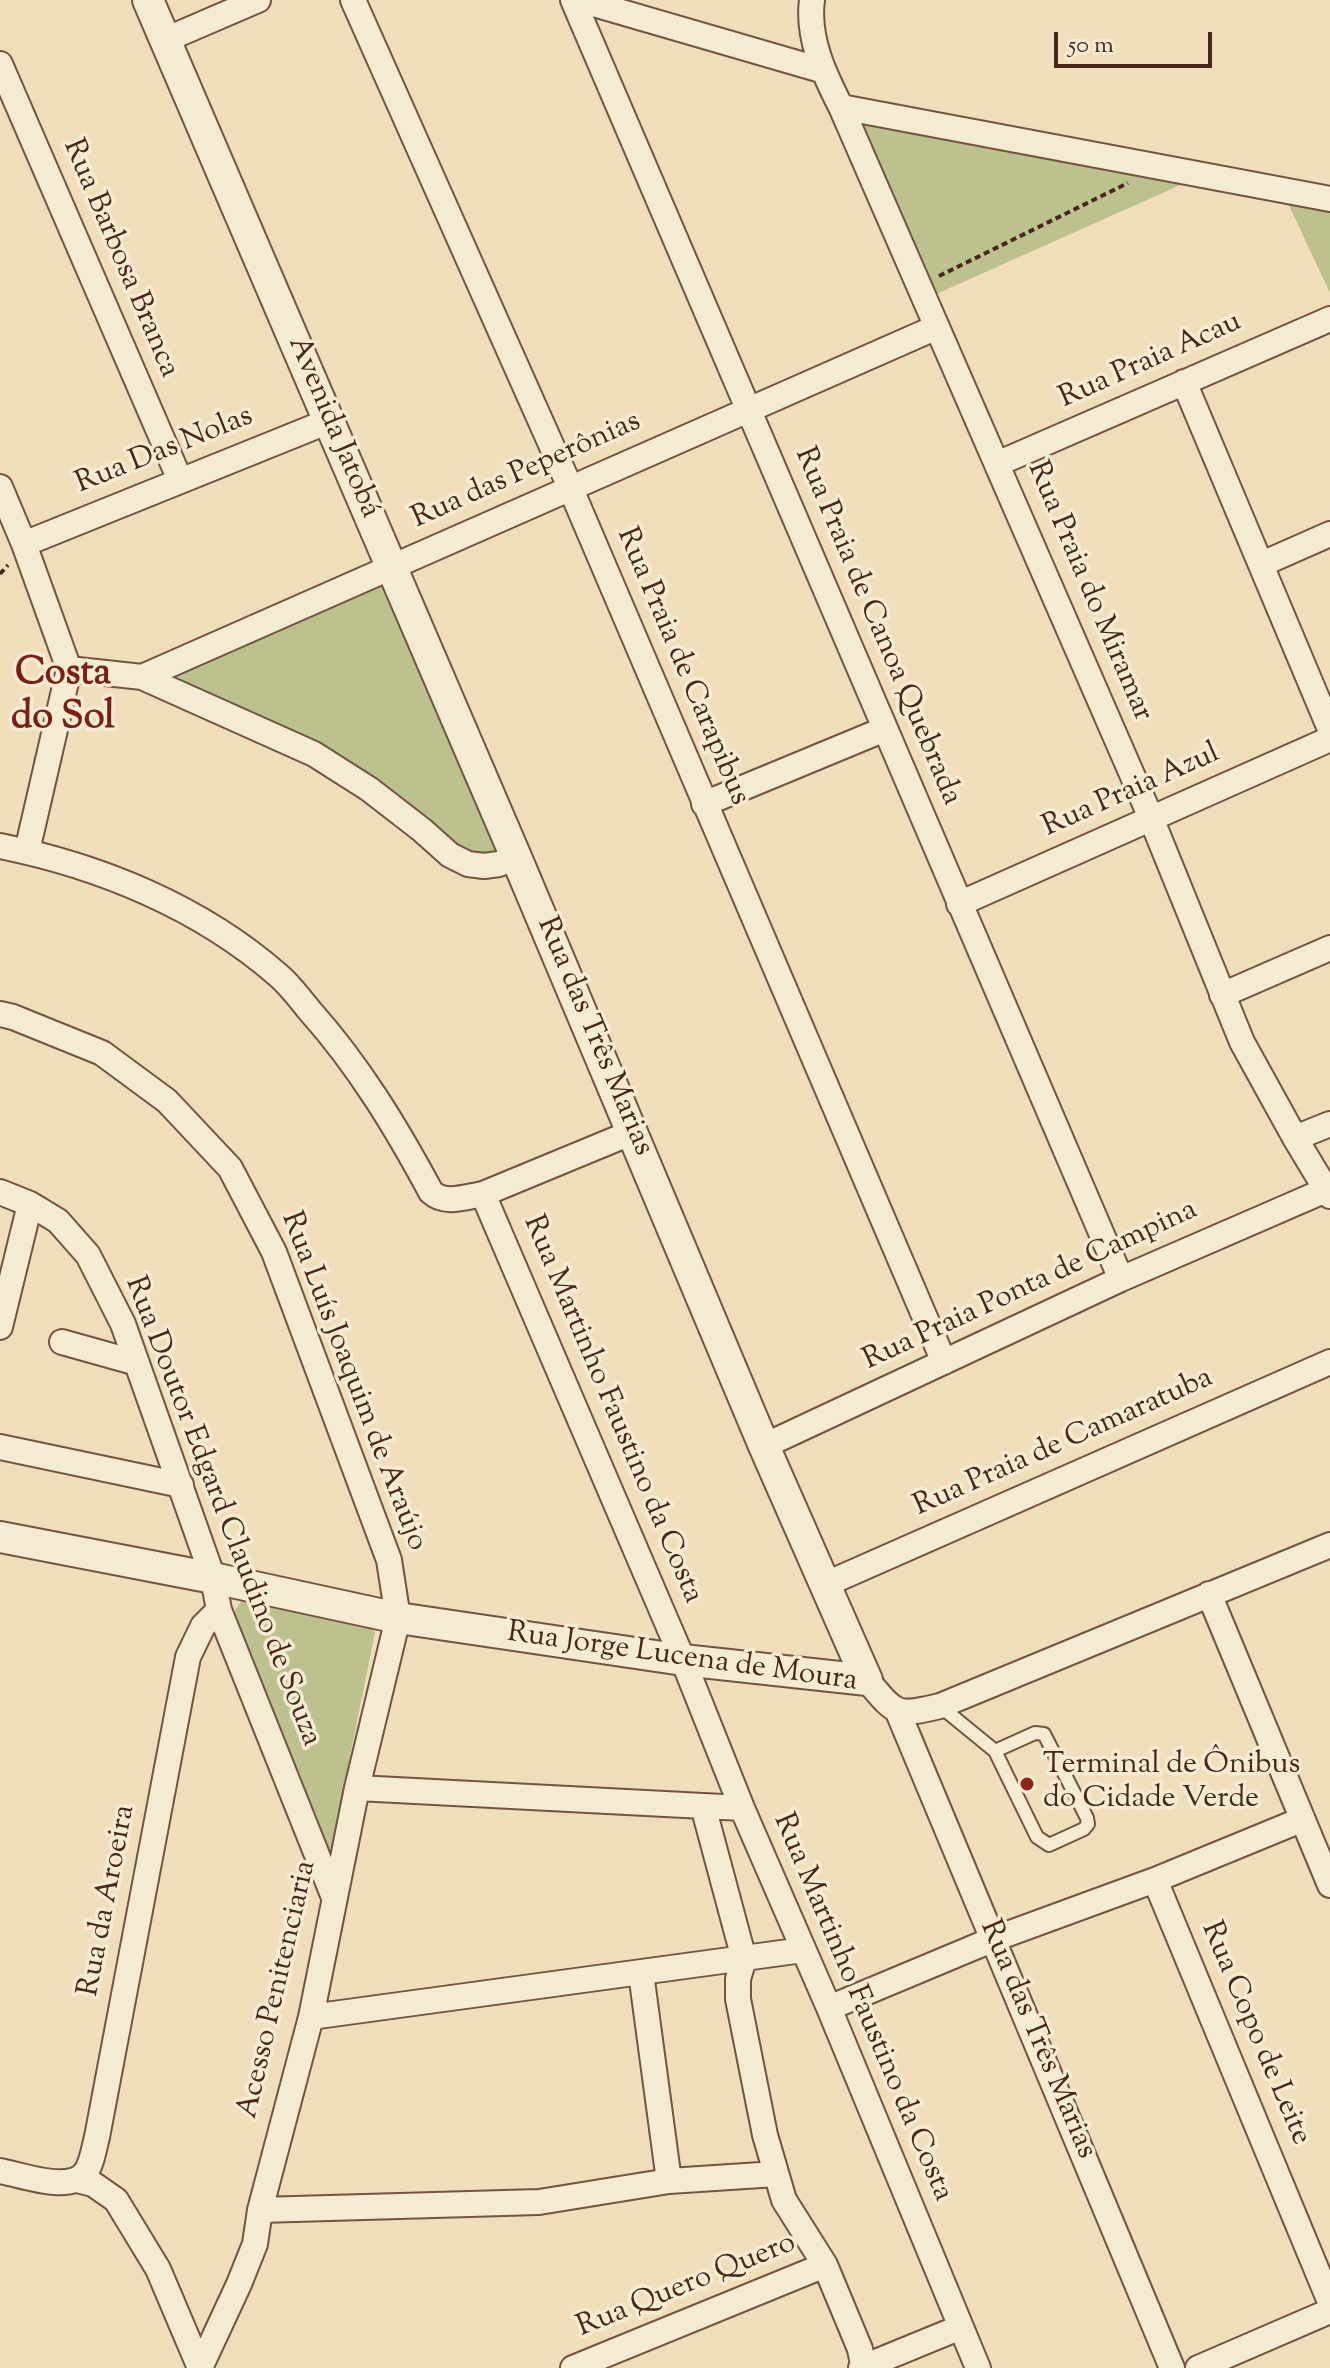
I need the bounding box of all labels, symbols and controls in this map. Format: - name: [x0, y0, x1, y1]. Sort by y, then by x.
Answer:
- scale bar: [1058, 16, 1216, 66]
- text: 50 m: [1068, 29, 1114, 63]
- street label: Rua Barbosa Branca: [53, 135, 185, 383]
- street label: Rua Praia Acau: [1054, 306, 1248, 418]
- street label: Avenida Jatobá: [278, 332, 386, 524]
- street label: Rua Das Nolas: [71, 400, 259, 504]
- street label: Rua das Peperônias: [407, 405, 647, 539]
- street label: Rua Praia de Canoa Quebrada: [784, 443, 968, 811]
- street label: Rua Praia do Miramar: [1017, 457, 1159, 727]
- street label: Rua Praia de Carapibus: [606, 523, 756, 811]
- district label: Costa do Sol: [11, 654, 115, 744]
- street label: Rua Praia Azul: [1038, 737, 1226, 847]
- street label: Rua das Três Marias: [527, 912, 659, 1162]
- street label: Rua Praia Ponta de Campina: [858, 1194, 1204, 1380]
- street label: Rua Luís Joaquim de Araújo: [271, 1208, 433, 1556]
- street label: Rua Martinho Faustino da Costa: [513, 1211, 709, 1609]
- street label: Rua Doutor Edgard Claudino de Souza: [115, 1272, 327, 1752]
- street label: Rua Praia de Camaratuba: [909, 1362, 1219, 1526]
- street label: Rua Jorge Lucena de Moura: [505, 1617, 859, 1701]
- place label: Terminal de Ônibus do Cidade Verde: [1043, 1749, 1300, 1820]
- marker: Terminal de Ônibus do Cidade Verde: [1018, 1775, 1036, 1793]
- street label: Rua da Aroeira: [73, 1802, 145, 2000]
- street label: Rua Martinho Faustino da Costa: [763, 1809, 959, 2207]
- street label: Acesso Penitenciaria: [232, 1858, 326, 2122]
- street label: Rua das Três Marias: [970, 1915, 1102, 2165]
- street label: Rua Copo de Leite: [1191, 1917, 1317, 2151]
- street label: Rua Quero Quero: [572, 2227, 802, 2347]

